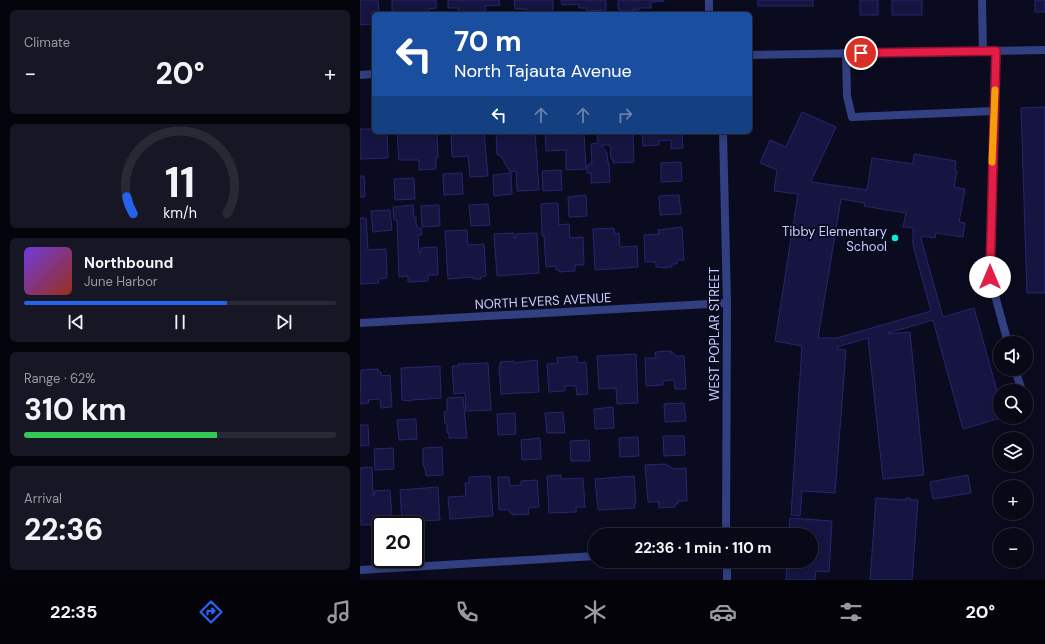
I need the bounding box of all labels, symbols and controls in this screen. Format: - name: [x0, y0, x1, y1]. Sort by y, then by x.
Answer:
- text: 70 m: [454, 23, 522, 60]
- icon: left: [388, 28, 440, 80]
- text: Climate: [24, 34, 70, 51]
- pin: [844, 36, 878, 70]
- icon: arrive: [850, 42, 872, 64]
- text: 20°: [155, 54, 205, 93]
- text: −: [24, 59, 36, 88]
- text: +: [324, 59, 336, 88]
- text: North Tajauta Avenue: [454, 59, 632, 83]
- icon: left: [488, 104, 510, 126]
- icon: ahead: [530, 104, 552, 126]
- icon: ahead: [572, 104, 594, 126]
- icon: right: [614, 104, 636, 126]
- text: 11: [165, 156, 195, 210]
- text: km/h: [163, 204, 197, 222]
- place label: Tibby Elementary School: [782, 223, 887, 255]
- marker: Tibby Elementary School: [890, 233, 900, 243]
- text: Northbound: [84, 253, 173, 273]
- position arrow: [969, 256, 1011, 298]
- street label: WEST POPLAR STREET: [706, 267, 723, 401]
- text: June Harbor: [84, 273, 158, 290]
- street label: NORTH EVERS AVENUE: [474, 289, 612, 313]
- icon: previous: [65, 311, 87, 333]
- icon: pause: [169, 311, 191, 333]
- icon: next: [273, 311, 295, 333]
- map controls: [993, 336, 1033, 568]
- button: sound: [993, 336, 1033, 376]
- text: Range · 62%: [24, 370, 95, 387]
- button: search: [993, 384, 1033, 424]
- text: 310 km: [24, 390, 127, 429]
- button: layers: [993, 432, 1033, 472]
- button: +: [993, 480, 1033, 520]
- text: Arrival: [24, 490, 62, 507]
- text: 22:36: [24, 510, 103, 549]
- speed limit sign: 20: [372, 516, 424, 568]
- button: −: [993, 528, 1033, 568]
- text: 22:36 · 1 min · 110 m: [635, 538, 771, 558]
- icon: directions: [197, 598, 225, 626]
- icon: music: [325, 598, 353, 626]
- icon: phone: [453, 598, 481, 626]
- icon: climate: [581, 598, 609, 626]
- icon: car: [709, 598, 737, 626]
- icon: filters: [837, 598, 865, 626]
- text: 22:35: [50, 600, 97, 624]
- text: 20°: [965, 600, 995, 624]

